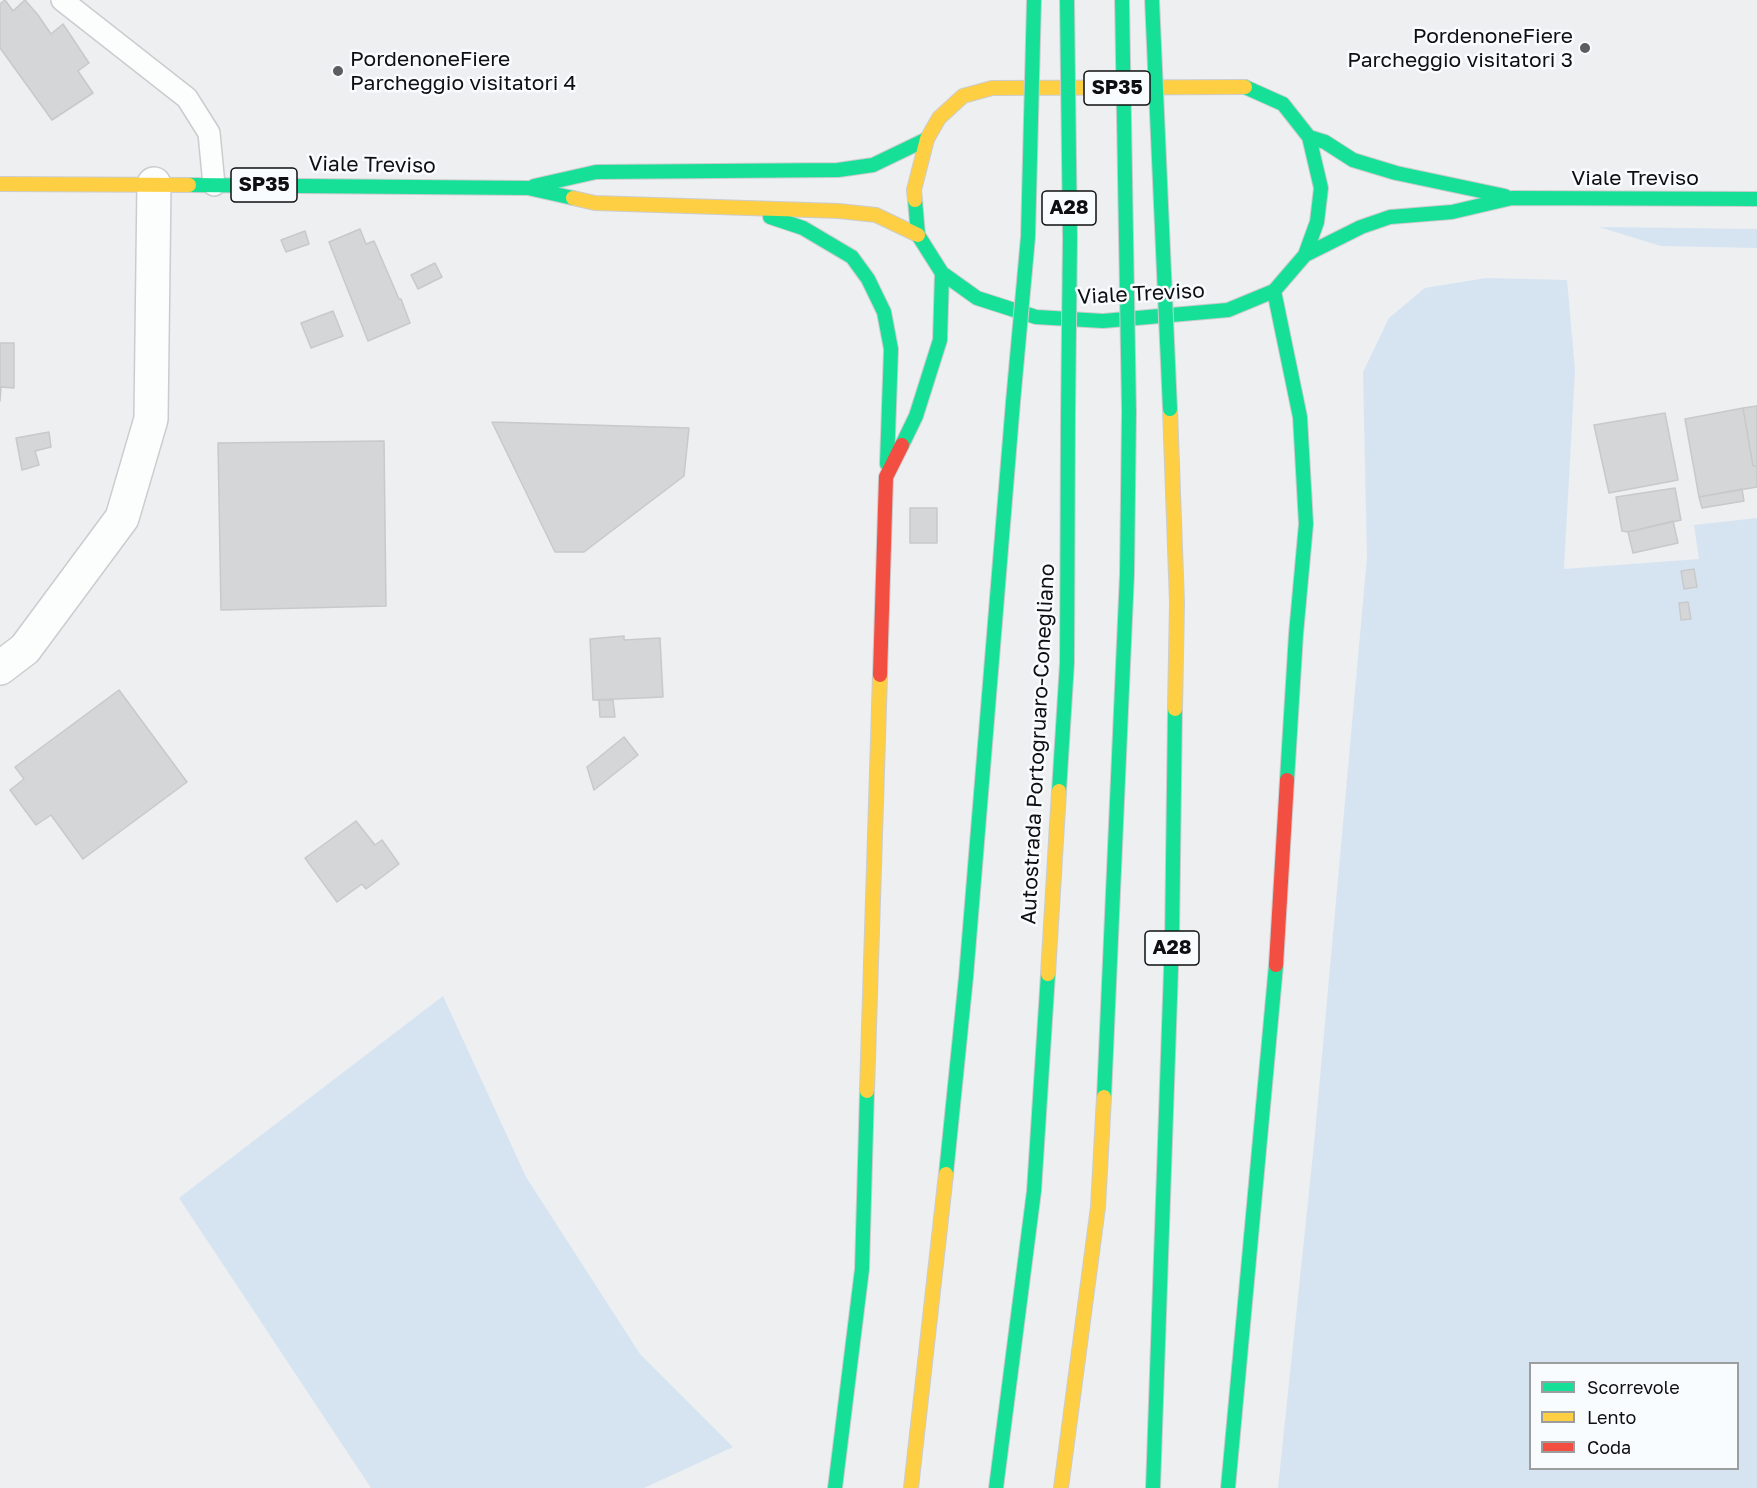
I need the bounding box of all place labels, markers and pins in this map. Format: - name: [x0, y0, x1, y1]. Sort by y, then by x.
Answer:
- place label: PordenoneFiere Parcheggio visitatori 3: [1347, 23, 1573, 73]
- marker: PordenoneFiere Parcheggio visitatori 3: [1578, 41, 1592, 55]
- place label: PordenoneFiere Parcheggio visitatori 4: [350, 46, 576, 96]
- marker: PordenoneFiere Parcheggio visitatori 4: [331, 64, 345, 78]

